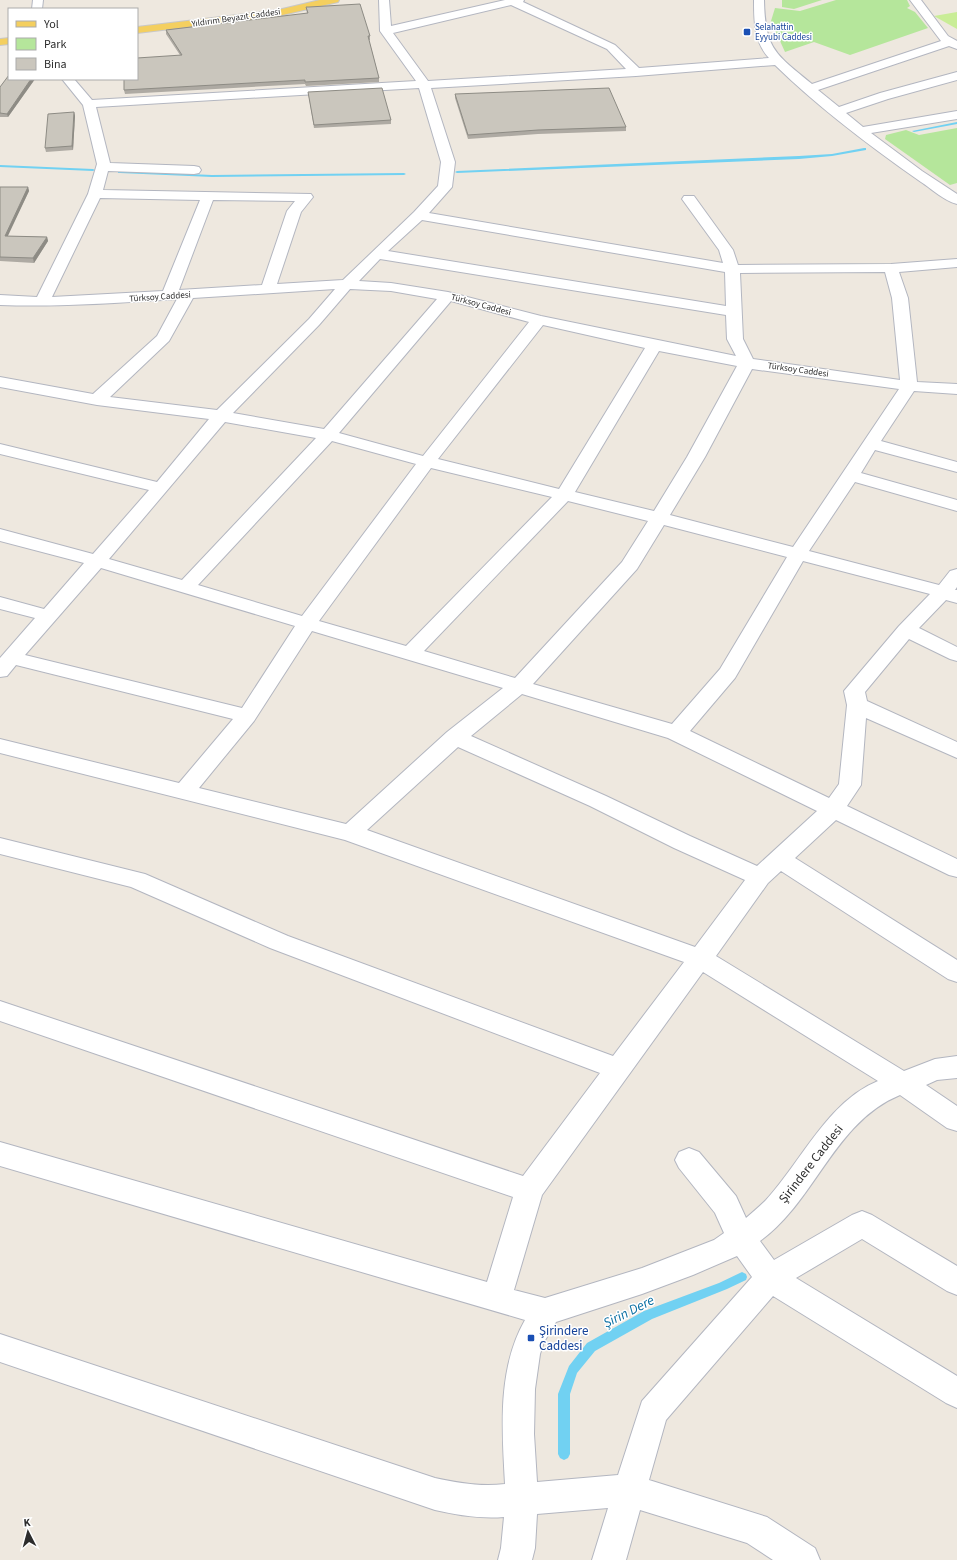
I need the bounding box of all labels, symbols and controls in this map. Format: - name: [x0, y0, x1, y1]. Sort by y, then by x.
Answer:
- street label: Yıldırım Beyazıt Caddesi: [190, 5, 281, 31]
- legend: [8, 8, 138, 80]
- text: Yol: [43, 16, 59, 33]
- place label: Selahattin Eyyubi Caddesi: [755, 21, 812, 44]
- marker: Selahattin Eyyubi Caddesi: [742, 27, 752, 37]
- text: Park: [44, 36, 66, 53]
- text: Bina: [44, 56, 67, 73]
- street label: Türksoy Caddesi: [129, 288, 191, 306]
- street label: Türksoy Caddesi: [450, 291, 512, 319]
- street label: Türksoy Caddesi: [767, 359, 829, 381]
- street label: Şirindere Caddesi: [774, 1121, 848, 1207]
- water label: Şirin Dere: [600, 1290, 658, 1333]
- place label: Şirindere Caddesi: [539, 1322, 588, 1355]
- marker: Şirindere Caddesi: [526, 1333, 536, 1343]
- north arrow: [8, 1512, 48, 1552]
- text: K: [23, 1515, 31, 1530]

